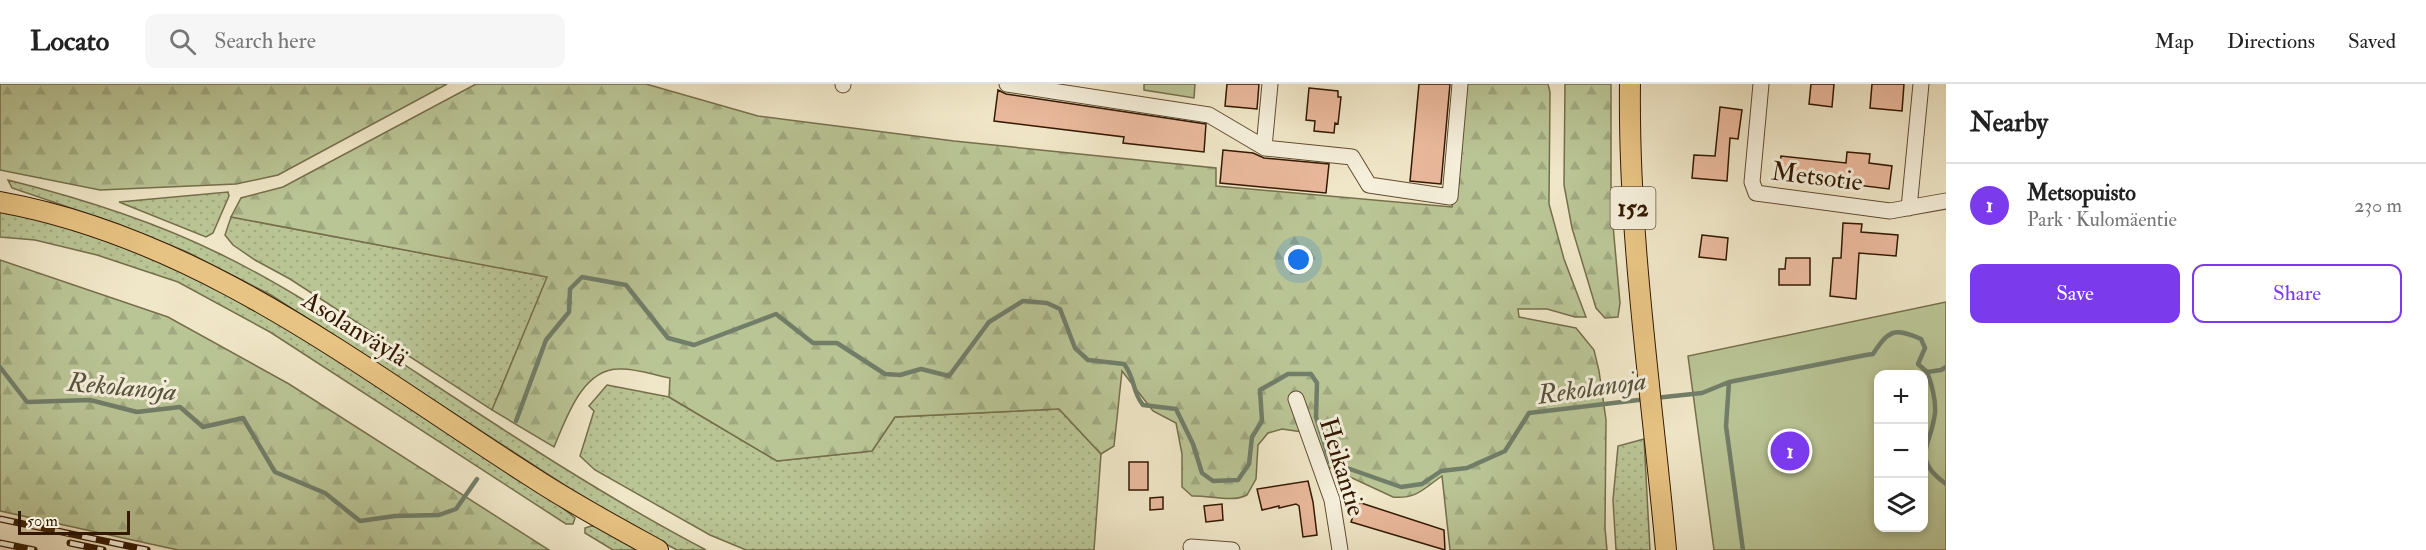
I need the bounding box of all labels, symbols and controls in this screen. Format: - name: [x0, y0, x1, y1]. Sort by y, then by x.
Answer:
- search box: [145, 14, 565, 68]
- text: Locato: [30, 24, 109, 59]
- icon: search: [166, 25, 199, 58]
- text: Search here: [214, 27, 316, 55]
- text: Map: [2154, 28, 2194, 55]
- text: Directions: [2227, 28, 2315, 55]
- text: Saved: [2348, 28, 2396, 55]
- text: Nearby: [1970, 107, 2048, 139]
- street label: Metsotie: [1770, 156, 1865, 198]
- text: Metsopuisto: [2027, 179, 2136, 207]
- road number: 152: [1610, 187, 1656, 229]
- text: 1: [1986, 193, 1993, 218]
- text: 230 m: [2354, 193, 2402, 218]
- text: Park · Kulomäentie: [2027, 207, 2177, 232]
- your location: [1284, 245, 1313, 274]
- button: Save: [1970, 264, 2180, 323]
- button: Share: [2192, 264, 2402, 323]
- street label: Asolanväylä: [295, 284, 414, 374]
- water label: Rekolanoja: [1535, 364, 1648, 412]
- water label: Rekolanoja: [65, 366, 178, 408]
- map controls: [1874, 370, 1928, 532]
- button: +: [1874, 370, 1928, 424]
- street label: Heikantie: [1312, 414, 1372, 520]
- button: −: [1874, 424, 1928, 478]
- pin: 1: [1770, 428, 1810, 473]
- button: layers: [1874, 478, 1928, 532]
- scale bar: [18, 508, 130, 536]
- text: 50 m: [27, 511, 58, 531]

